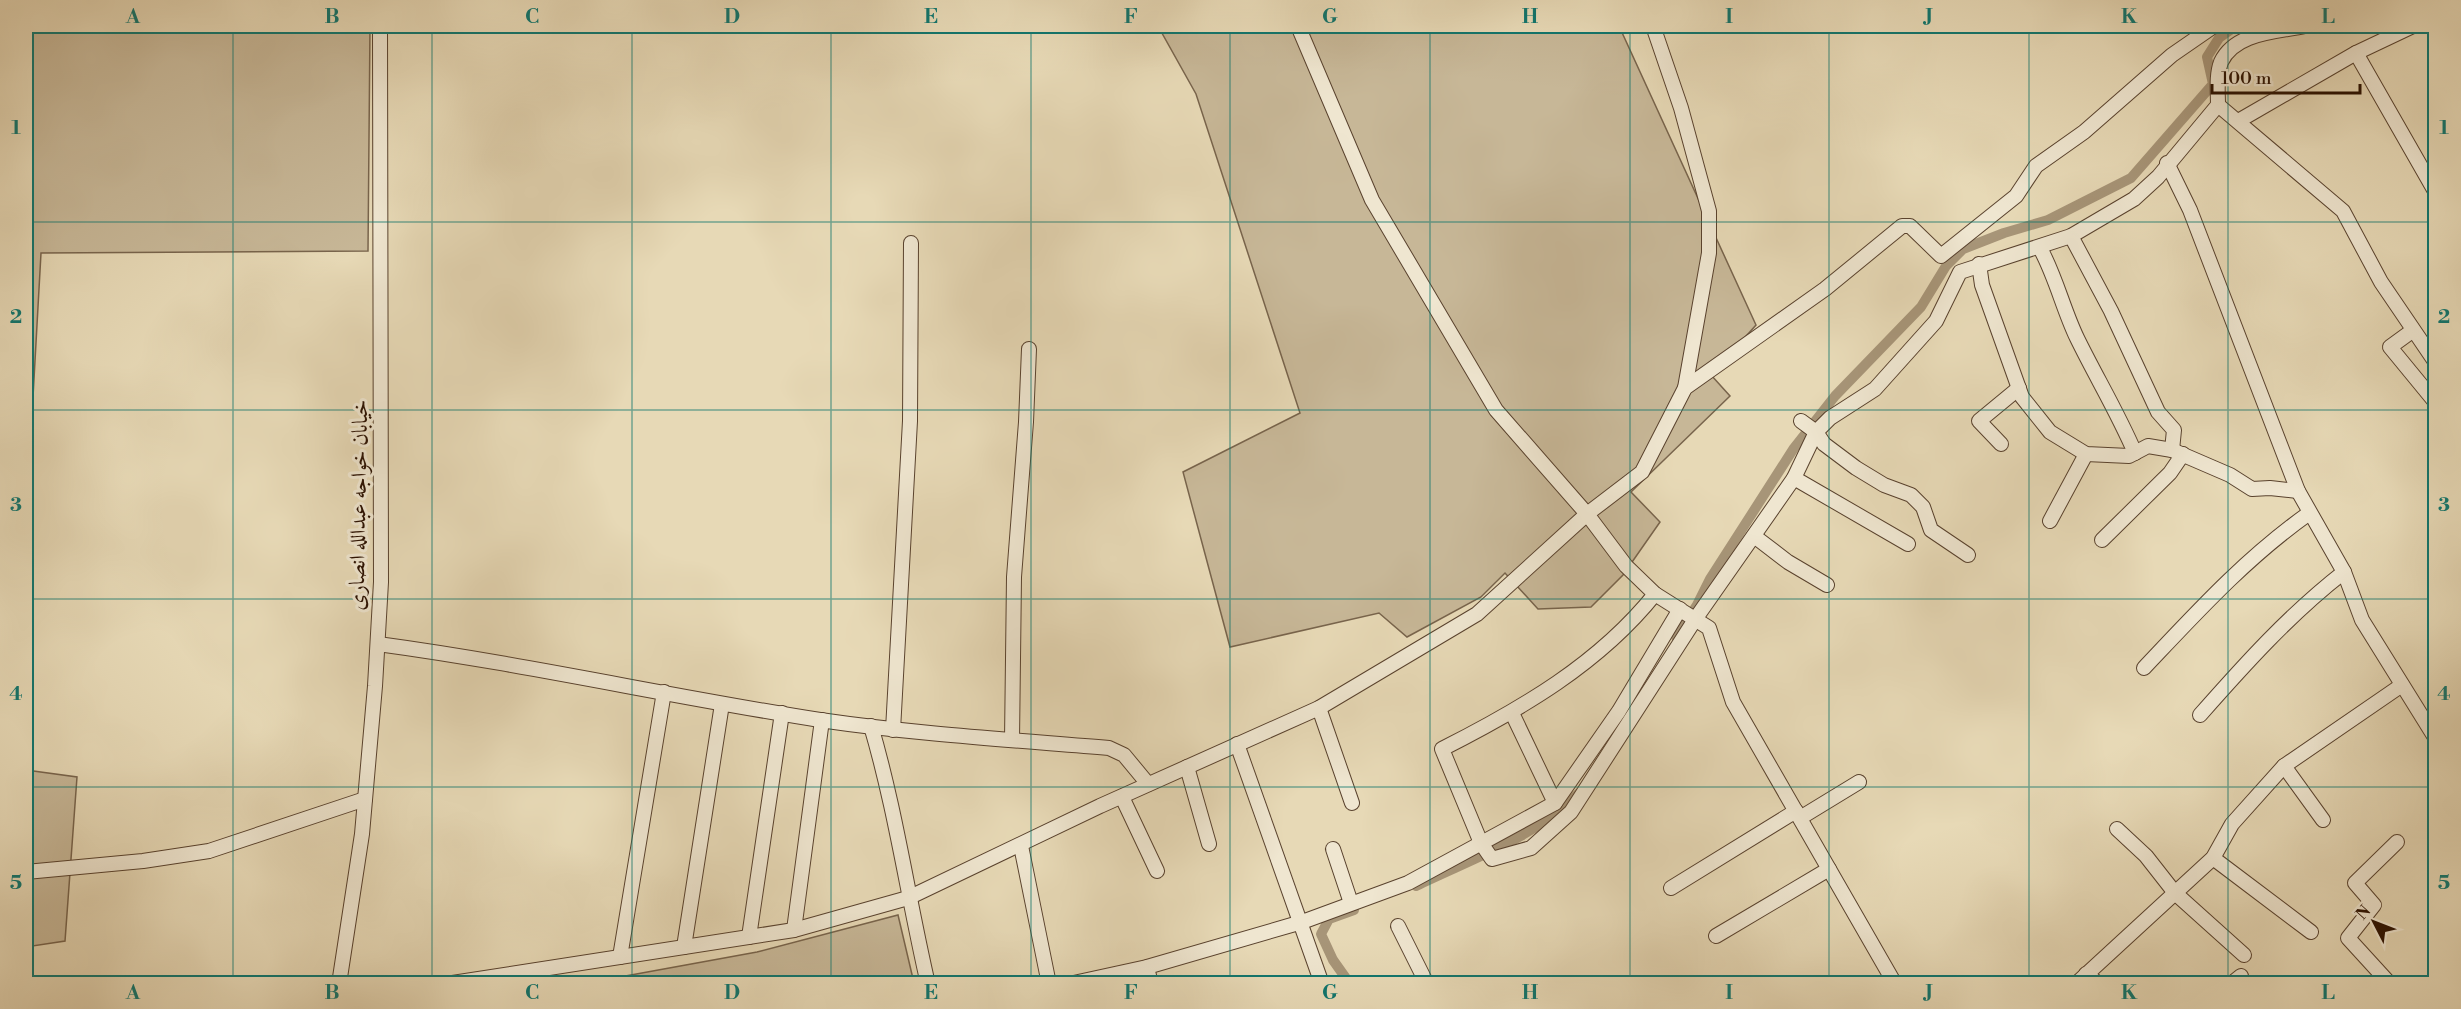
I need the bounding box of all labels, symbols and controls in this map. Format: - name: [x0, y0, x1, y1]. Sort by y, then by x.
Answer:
- text: A: [125, 5, 141, 30]
- text: B: [324, 5, 340, 30]
- text: C: [525, 5, 539, 30]
- text: D: [724, 5, 740, 30]
- text: E: [924, 5, 938, 30]
- text: F: [1124, 5, 1138, 30]
- text: G: [1322, 5, 1338, 30]
- text: H: [1522, 5, 1539, 30]
- text: I: [1725, 5, 1733, 30]
- text: J: [1922, 5, 1933, 30]
- text: K: [2121, 5, 2138, 30]
- text: L: [2321, 5, 2335, 30]
- scale bar: [2212, 57, 2360, 95]
- text: 100 m: [2221, 67, 2272, 90]
- text: 1: [11, 116, 21, 141]
- text: 1: [2439, 116, 2449, 141]
- text: 2: [10, 305, 22, 330]
- text: 2: [2438, 305, 2450, 330]
- street label: خیابان خواجه عبدالله انصاری: [344, 399, 374, 611]
- text: 3: [10, 493, 22, 518]
- text: 3: [2438, 493, 2450, 518]
- text: 4: [9, 682, 23, 707]
- text: 4: [2437, 682, 2451, 707]
- text: 5: [10, 871, 22, 896]
- text: 5: [2438, 871, 2450, 896]
- north arrow: [2344, 892, 2404, 952]
- text: N: [2352, 901, 2375, 924]
- text: A: [125, 981, 141, 1006]
- text: B: [324, 981, 340, 1006]
- text: C: [525, 981, 539, 1006]
- text: D: [724, 981, 740, 1006]
- text: E: [924, 981, 938, 1006]
- text: F: [1124, 981, 1138, 1006]
- text: G: [1322, 981, 1338, 1006]
- text: H: [1522, 981, 1539, 1006]
- text: I: [1725, 981, 1733, 1006]
- text: J: [1922, 981, 1933, 1006]
- text: K: [2121, 981, 2138, 1006]
- text: L: [2321, 981, 2335, 1006]

